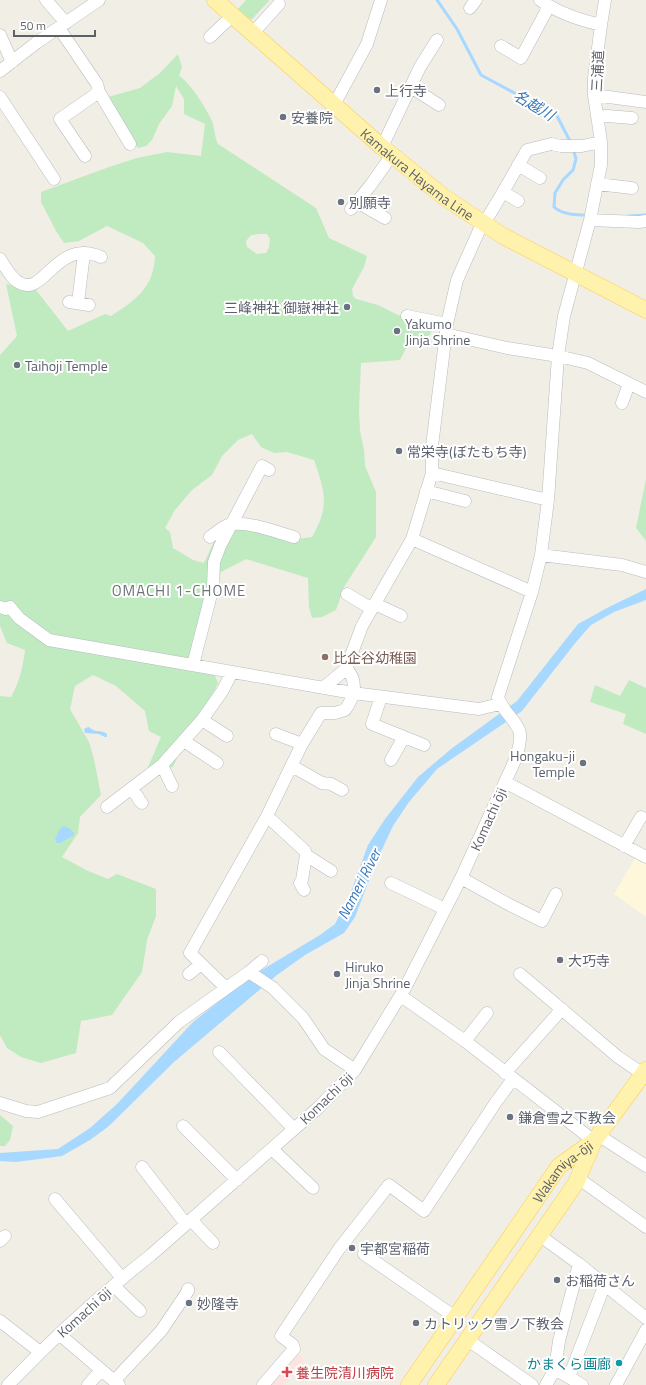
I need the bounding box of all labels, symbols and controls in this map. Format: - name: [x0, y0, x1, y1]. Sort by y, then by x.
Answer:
- scale bar: [14, 12, 95, 38]
- text: 50 m: [20, 16, 46, 35]
- street label: 三浦道: [585, 49, 609, 93]
- place label: 上行寺: [385, 80, 427, 101]
- water label: 名越川: [509, 84, 561, 127]
- marker: 上行寺: [372, 85, 382, 95]
- place label: 安養院: [291, 107, 333, 128]
- marker: 安養院: [278, 112, 288, 122]
- street label: Kamakura Hayama Line: [356, 123, 479, 225]
- place label: 別願寺: [349, 192, 391, 213]
- marker: 別願寺: [336, 197, 346, 207]
- place label: 三峰神社 御嶽神社: [224, 297, 339, 318]
- marker: 三峰神社 御嶽神社: [342, 302, 352, 312]
- place label: Yakumo Jinja Shrine: [405, 313, 470, 350]
- marker: Yakumo Jinja Shrine: [392, 326, 402, 336]
- place label: Taihoji Temple: [25, 355, 108, 376]
- marker: Taihoji Temple: [12, 360, 22, 370]
- place label: 常栄寺(ぼたもち寺): [407, 441, 526, 462]
- marker: 常栄寺(ぼたもち寺): [394, 446, 404, 456]
- district label: OMACHI 1-CHOME: [112, 579, 246, 602]
- place label: 比企谷幼稚園: [333, 647, 417, 668]
- marker: 比企谷幼稚園: [320, 652, 330, 662]
- place label: Hongaku-ji Temple: [510, 745, 575, 782]
- marker: Hongaku-ji Temple: [578, 758, 588, 768]
- street label: Komachi ōji: [465, 784, 511, 854]
- water label: Nameri River: [331, 843, 388, 923]
- place label: 大巧寺: [568, 950, 610, 971]
- marker: 大巧寺: [555, 955, 565, 965]
- place label: Hiruko Jinja Shrine: [345, 956, 410, 993]
- marker: Hiruko Jinja Shrine: [332, 969, 342, 979]
- street label: Komachi ōji: [295, 1067, 357, 1129]
- place label: 鎌倉雪之下教会: [518, 1107, 616, 1128]
- marker: 鎌倉雪之下教会: [505, 1112, 515, 1122]
- street label: Wakamiya-ōji: [527, 1135, 597, 1207]
- place label: 宇都宮稲荷: [360, 1238, 430, 1259]
- marker: 宇都宮稲荷: [347, 1243, 357, 1253]
- place label: お稲荷さん: [565, 1270, 635, 1291]
- marker: お稲荷さん: [552, 1275, 562, 1285]
- street label: Komachi ōji: [52, 1282, 116, 1342]
- place label: 妙隆寺: [197, 1293, 239, 1314]
- marker: 妙隆寺: [184, 1298, 194, 1308]
- place label: カトリック雪ノ下教会: [424, 1313, 564, 1334]
- marker: カトリック雪ノ下教会: [411, 1318, 421, 1328]
- place label: かまくら画廊: [527, 1353, 611, 1374]
- marker: かまくら画廊: [614, 1358, 624, 1368]
- place label: 養生院清川病院: [296, 1362, 394, 1383]
- marker: 養生院清川病院: [281, 1366, 293, 1378]

